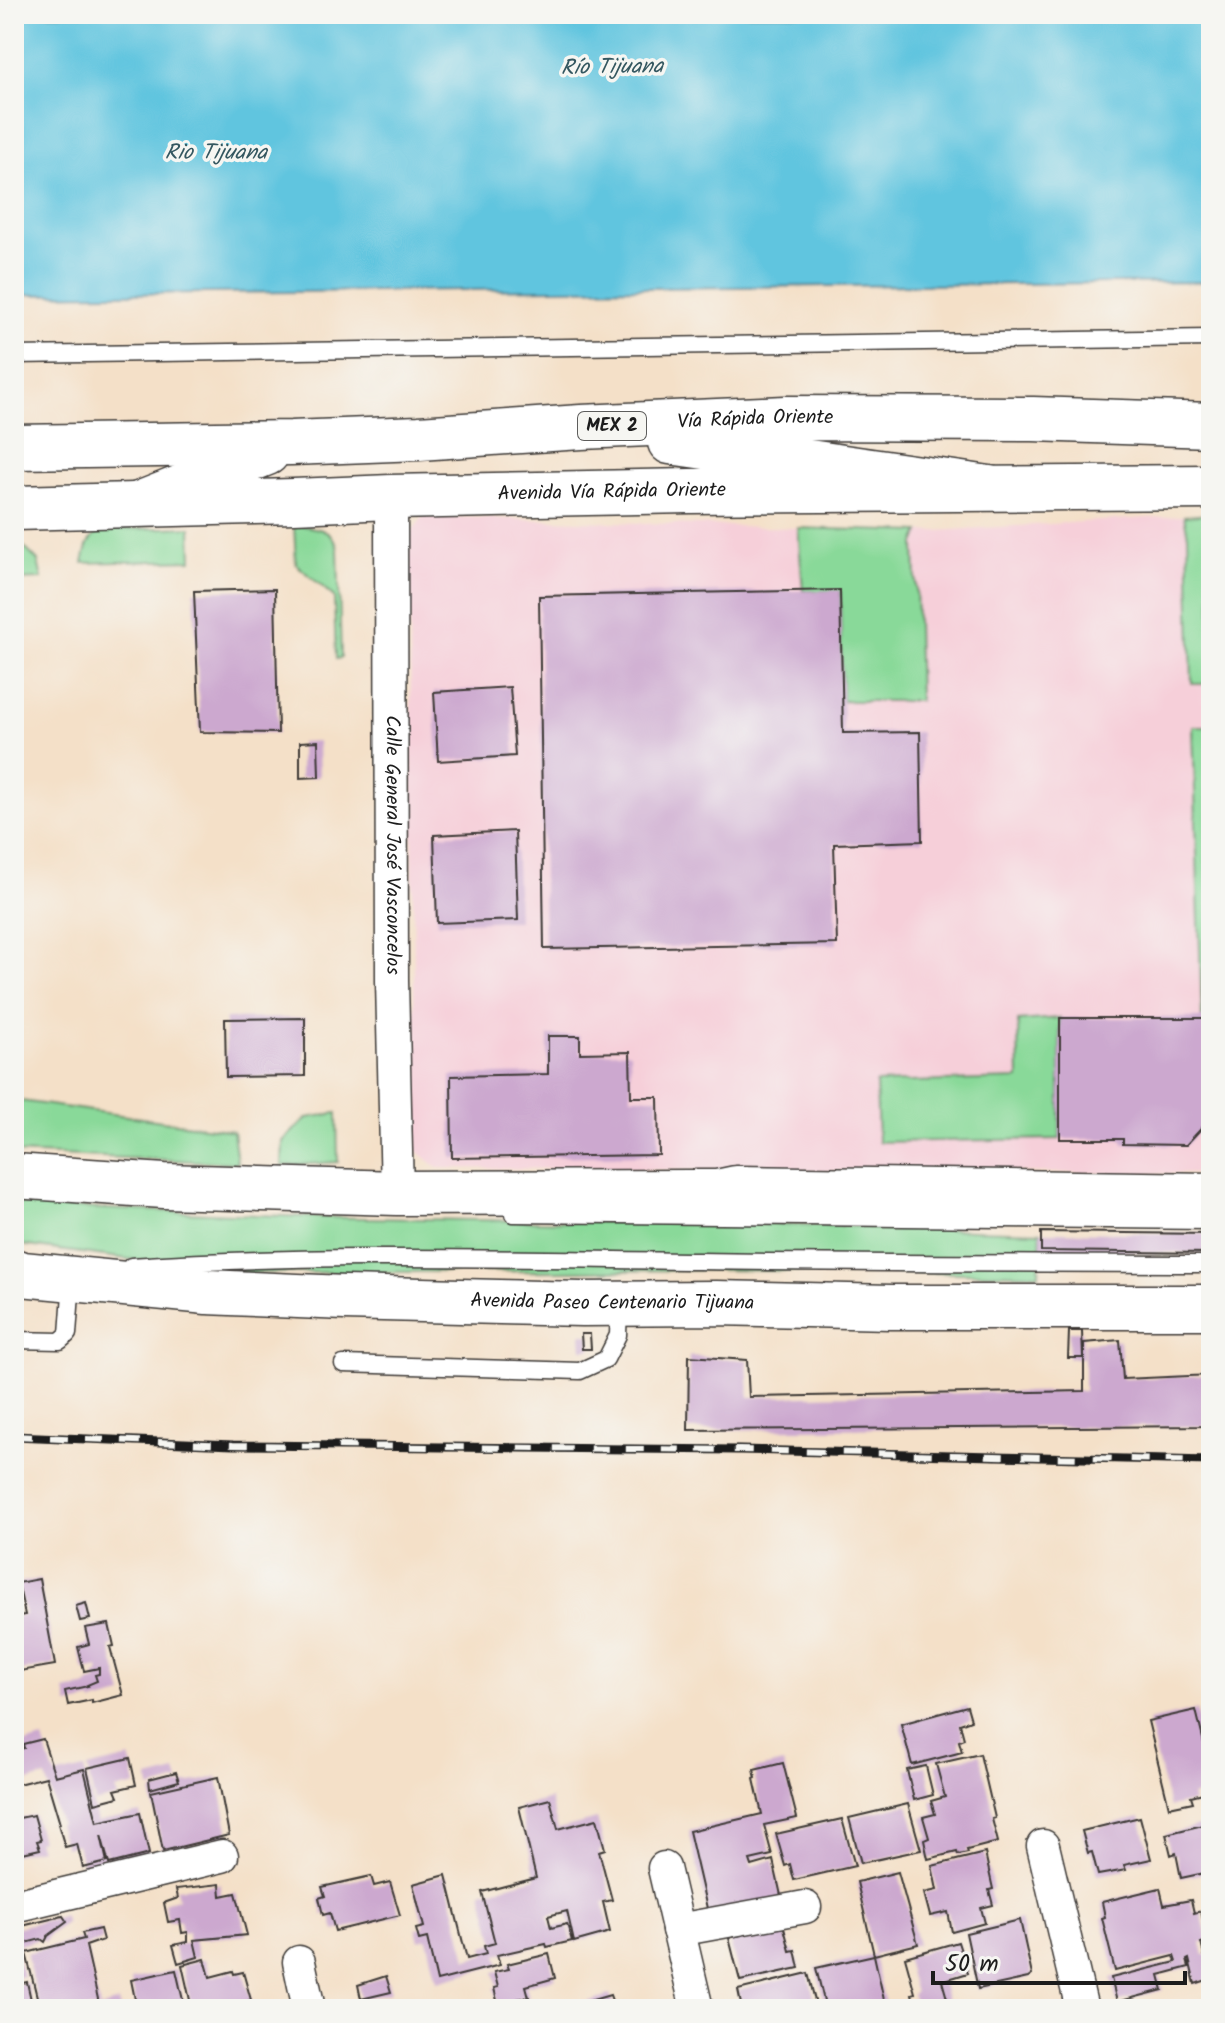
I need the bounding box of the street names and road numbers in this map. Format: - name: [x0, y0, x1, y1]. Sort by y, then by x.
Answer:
- street label: Vía Rápida Oriente: [677, 402, 833, 439]
- road number: MEX 2: [578, 412, 646, 440]
- street label: Avenida Vía Rápida Oriente: [497, 475, 726, 511]
- street label: Calle General José Vasconcelos: [375, 715, 408, 975]
- street label: Avenida Paseo Centenario Tijuana: [470, 1285, 755, 1320]

